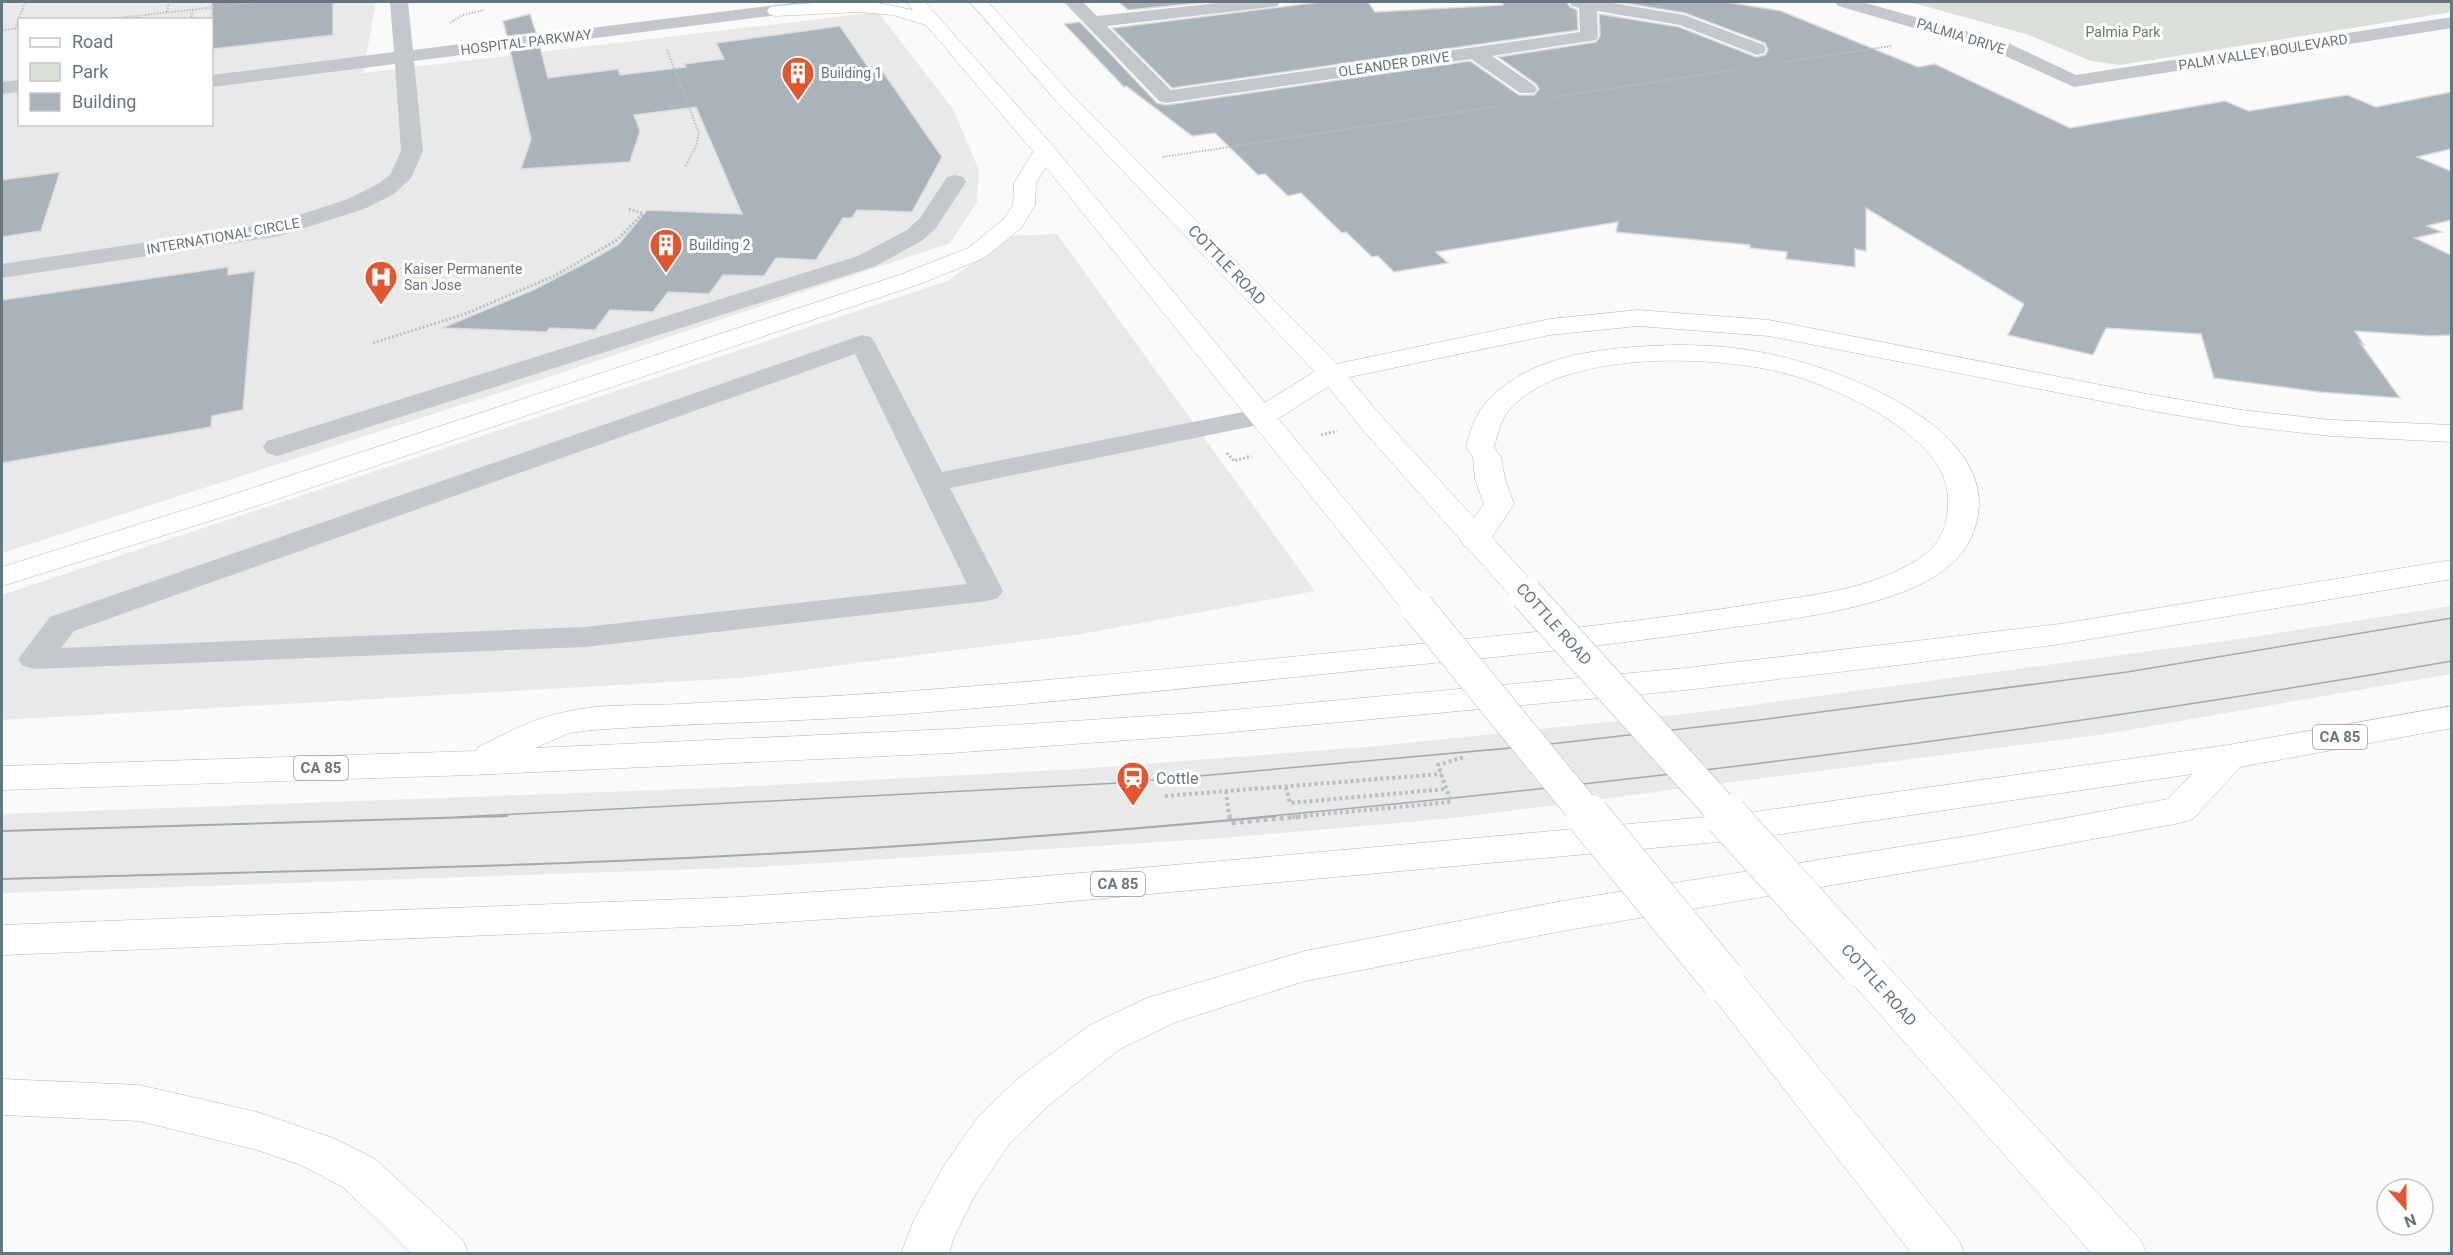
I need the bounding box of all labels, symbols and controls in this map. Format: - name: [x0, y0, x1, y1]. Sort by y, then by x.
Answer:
- street label: PALMIA DRIVE: [1915, 15, 2007, 57]
- legend: [18, 18, 213, 126]
- park label: Palmia Park: [2086, 24, 2161, 40]
- street label: HOSPITAL PARKWAY: [460, 26, 593, 58]
- text: Road: [72, 31, 113, 52]
- street label: PALM VALLEY BOULEVARD: [2177, 31, 2349, 73]
- street label: OLEANDER DRIVE: [1337, 48, 1451, 80]
- building icon: Building 1: [780, 55, 816, 102]
- text: Park: [72, 61, 109, 82]
- place label: Building 1: [821, 65, 882, 81]
- text: Building: [72, 91, 136, 112]
- street label: INTERNATIONAL CIRCLE: [145, 215, 301, 257]
- street label: COTTLE ROAD: [1184, 221, 1270, 309]
- building icon: Building 2: [648, 227, 684, 274]
- place label: Building 2: [689, 237, 751, 253]
- hospital icon: Kaiser Permanente San Jose: [363, 259, 399, 306]
- place label: Kaiser Permanente San Jose: [404, 261, 522, 293]
- street label: COTTLE ROAD: [1512, 579, 1596, 669]
- road number: CA 85: [2313, 725, 2367, 749]
- road number: CA 85: [294, 756, 348, 780]
- station icon: Cottle: [1115, 760, 1151, 807]
- place label: Cottle: [1156, 769, 1198, 788]
- road number: CA 85: [1091, 872, 1145, 896]
- street label: COTTLE ROAD: [1837, 940, 1921, 1030]
- north arrow: [2375, 1177, 2435, 1237]
- text: N: [2402, 1210, 2419, 1231]

